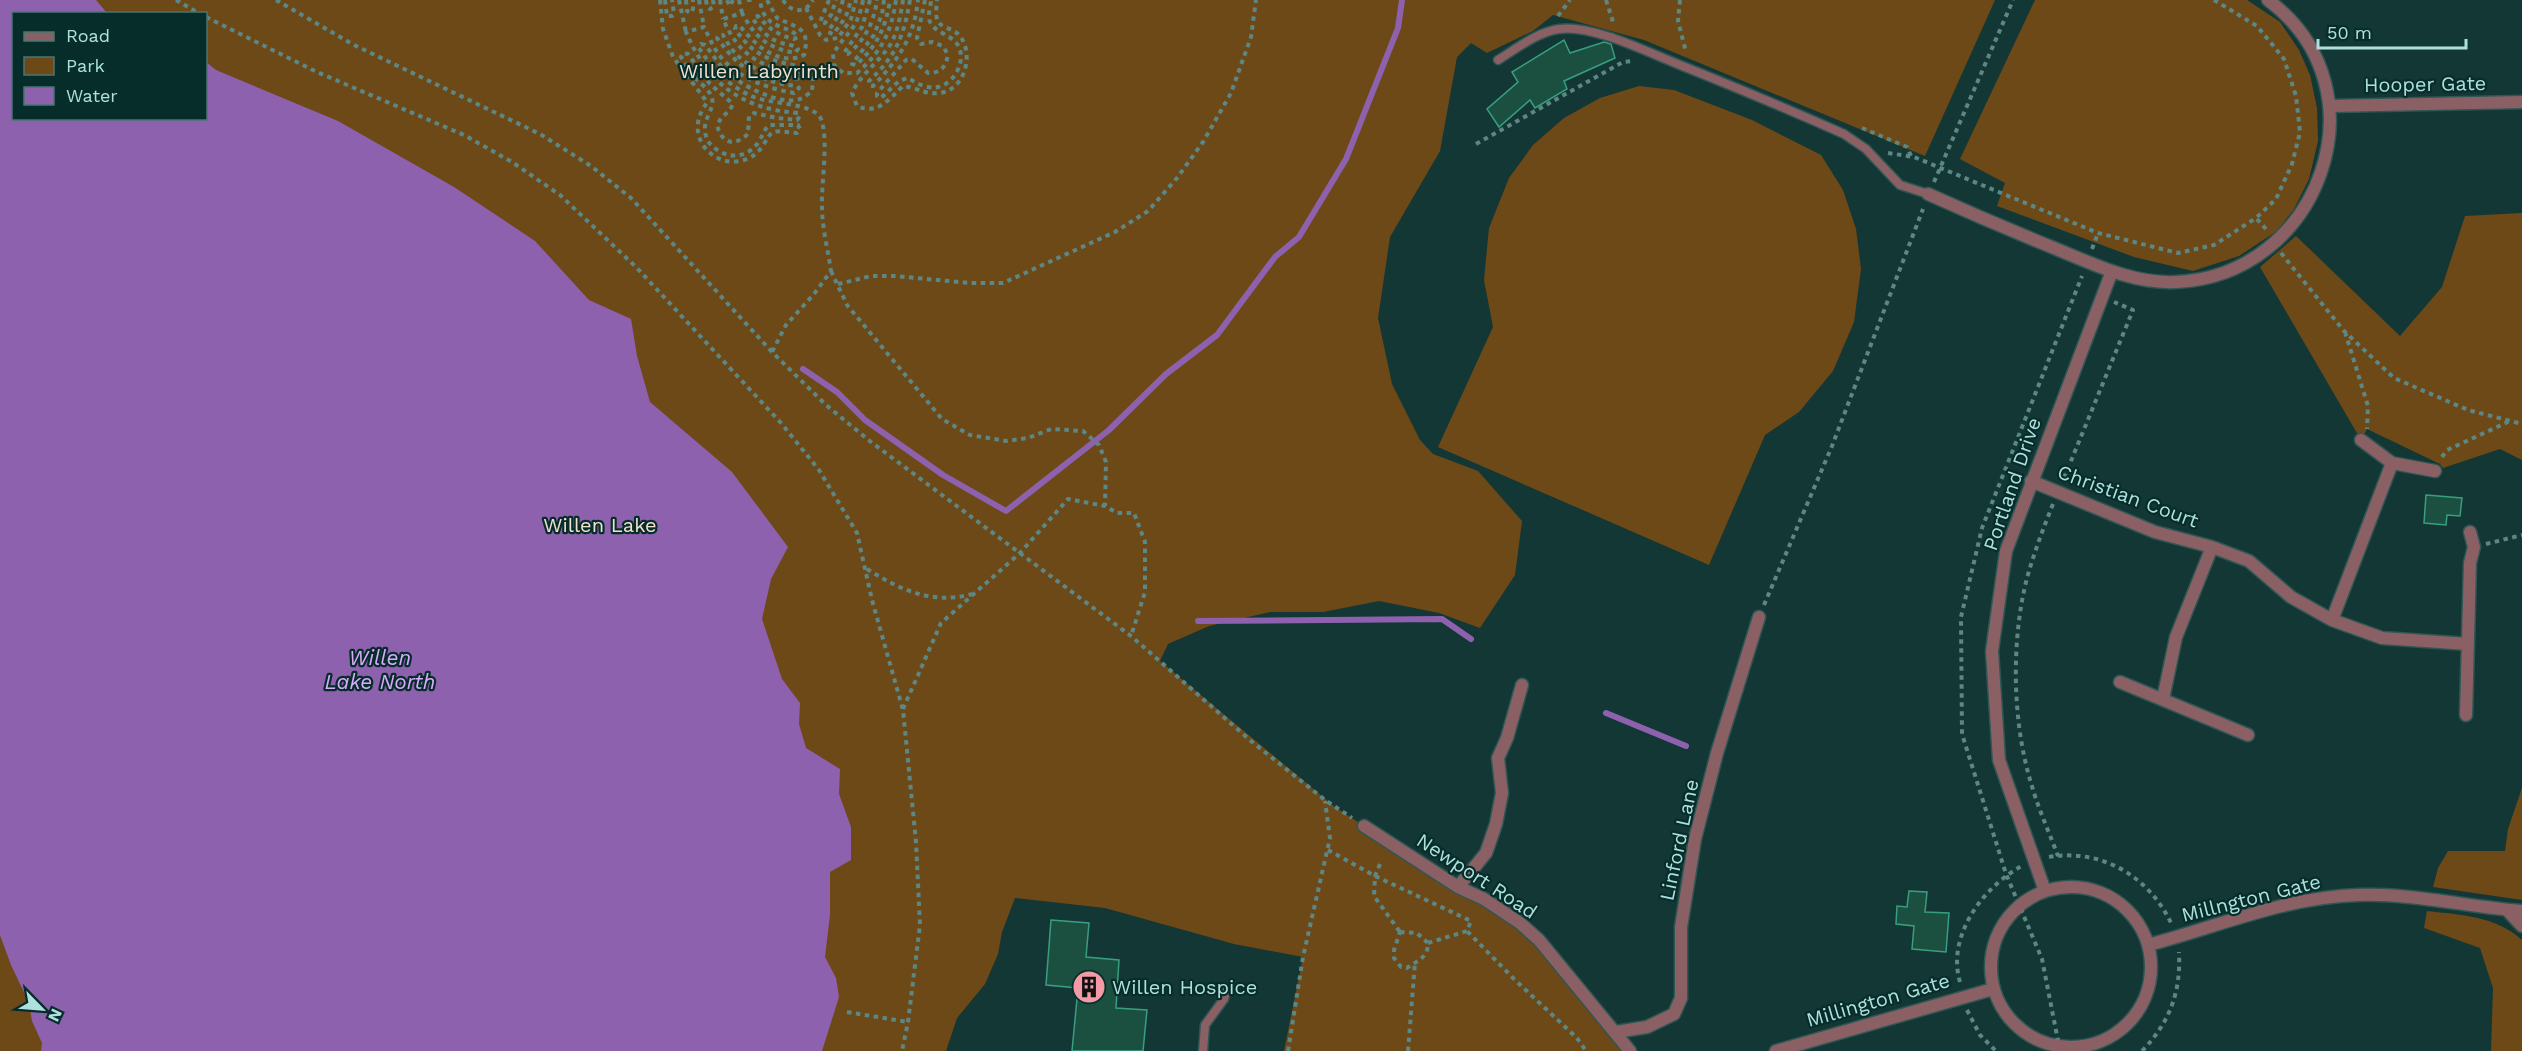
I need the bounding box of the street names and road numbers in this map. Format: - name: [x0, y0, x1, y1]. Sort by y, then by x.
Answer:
- street label: Hooper Gate: [2364, 71, 2486, 97]
- street label: Portland Drive: [1978, 414, 2046, 554]
- street label: Christian Court: [2054, 459, 2202, 533]
- street label: Linford Lane: [1654, 777, 1704, 903]
- street label: Newport Road: [1412, 828, 1542, 924]
- street label: Millngton Gate: [2179, 869, 2323, 927]
- street label: Millington Gate: [1804, 968, 1952, 1032]

